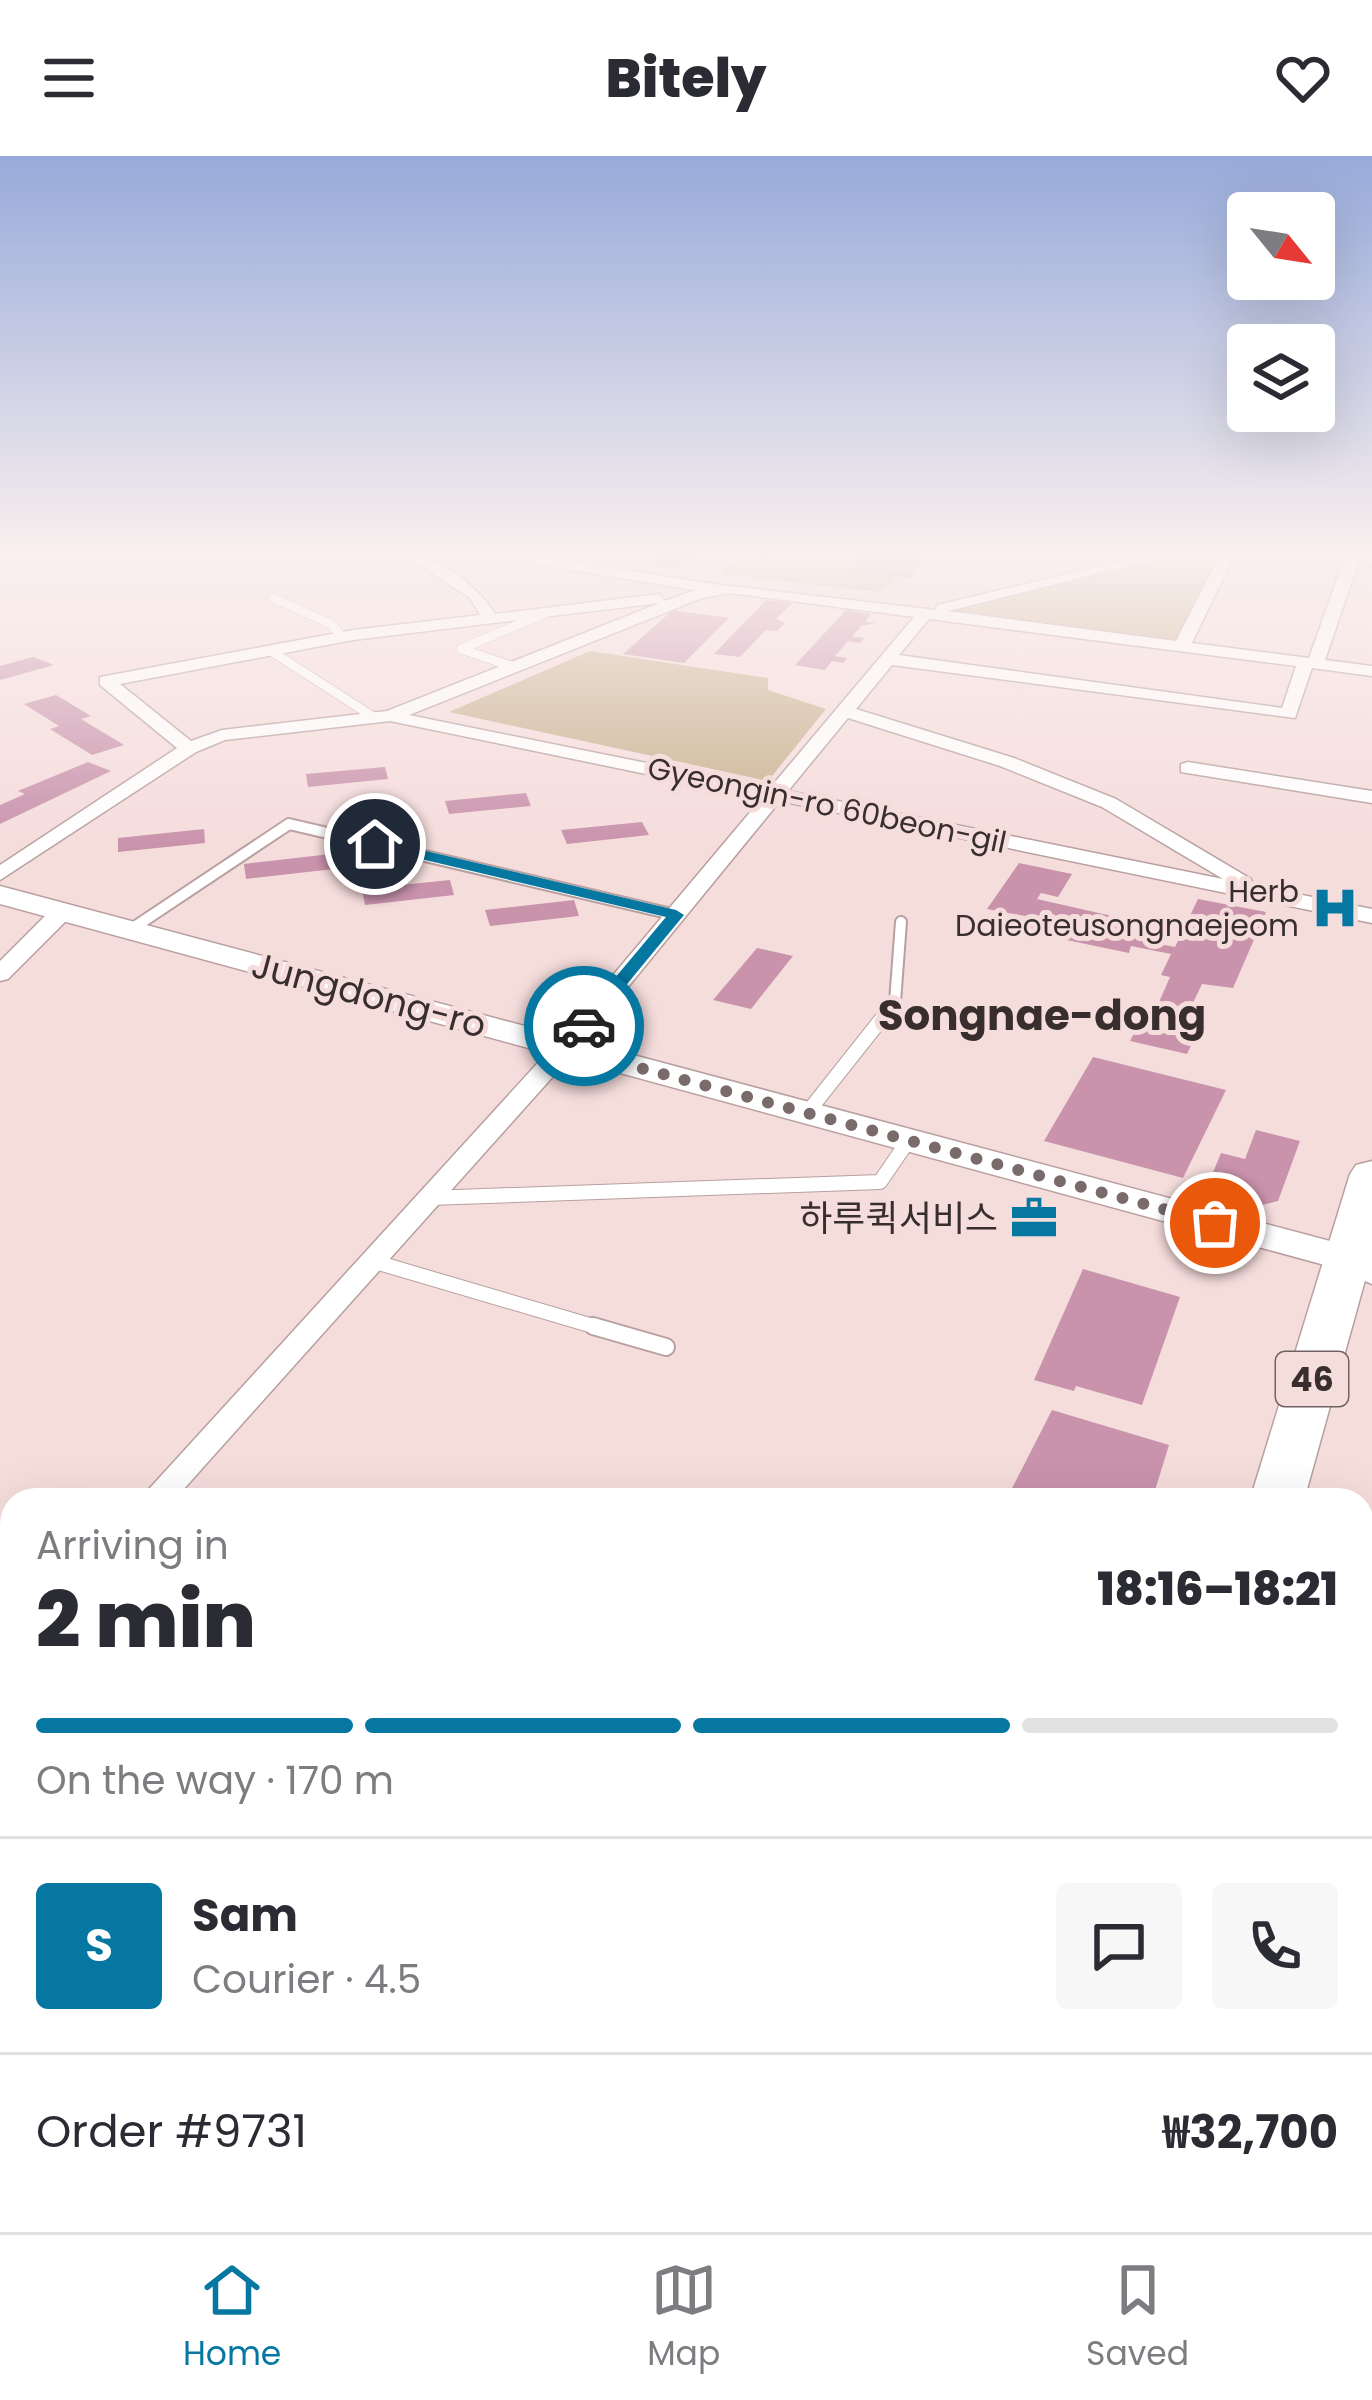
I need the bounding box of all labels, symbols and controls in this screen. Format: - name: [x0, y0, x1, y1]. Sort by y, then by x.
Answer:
- text: Bitely: [606, 40, 766, 116]
- icon: menu: [36, 45, 102, 111]
- icon: heart: [1270, 45, 1336, 111]
- north arrow: [1227, 192, 1335, 300]
- map controls: [1227, 192, 1335, 432]
- button: layers: [1227, 324, 1335, 432]
- street label: Gyeongin-ro 60beon-gil: [644, 746, 1010, 864]
- pin: [324, 793, 426, 895]
- icon: home: [342, 811, 408, 877]
- place label: Herb Daieoteusongnaejeom: [955, 870, 1299, 947]
- hospital icon: Herb Daieoteusongnaejeom: [1310, 883, 1360, 933]
- street label: Jungdong-ro: [246, 939, 492, 1051]
- courier: [524, 966, 644, 1086]
- district label: Songnae-dong: [878, 986, 1206, 1045]
- icon: car: [551, 993, 617, 1059]
- pin: [1164, 1172, 1266, 1274]
- icon: bag: [1182, 1190, 1248, 1256]
- place label: 하루퀵서비스: [799, 1193, 998, 1244]
- office icon: 하루퀵서비스: [1009, 1193, 1059, 1243]
- road number: 46: [1276, 1352, 1348, 1406]
- text: Arriving in: [36, 1518, 229, 1573]
- text: 18:16–18:21: [1097, 1558, 1338, 1621]
- text: 2 min: [36, 1565, 256, 1674]
- text: On the way · 170 m: [36, 1753, 394, 1808]
- button: chat: [1056, 1883, 1182, 2009]
- button: phone: [1212, 1883, 1338, 2009]
- text: Sam: [192, 1884, 298, 1947]
- text: S: [85, 1914, 113, 1977]
- text: Courier · 4.5: [192, 1952, 421, 2007]
- text: Order #9731: [36, 2100, 307, 2163]
- text: ₩32,700: [1163, 2101, 1338, 2164]
- tab: Home: [183, 2257, 281, 2379]
- tab: Map: [647, 2257, 720, 2379]
- tab: Saved: [1086, 2257, 1189, 2379]

